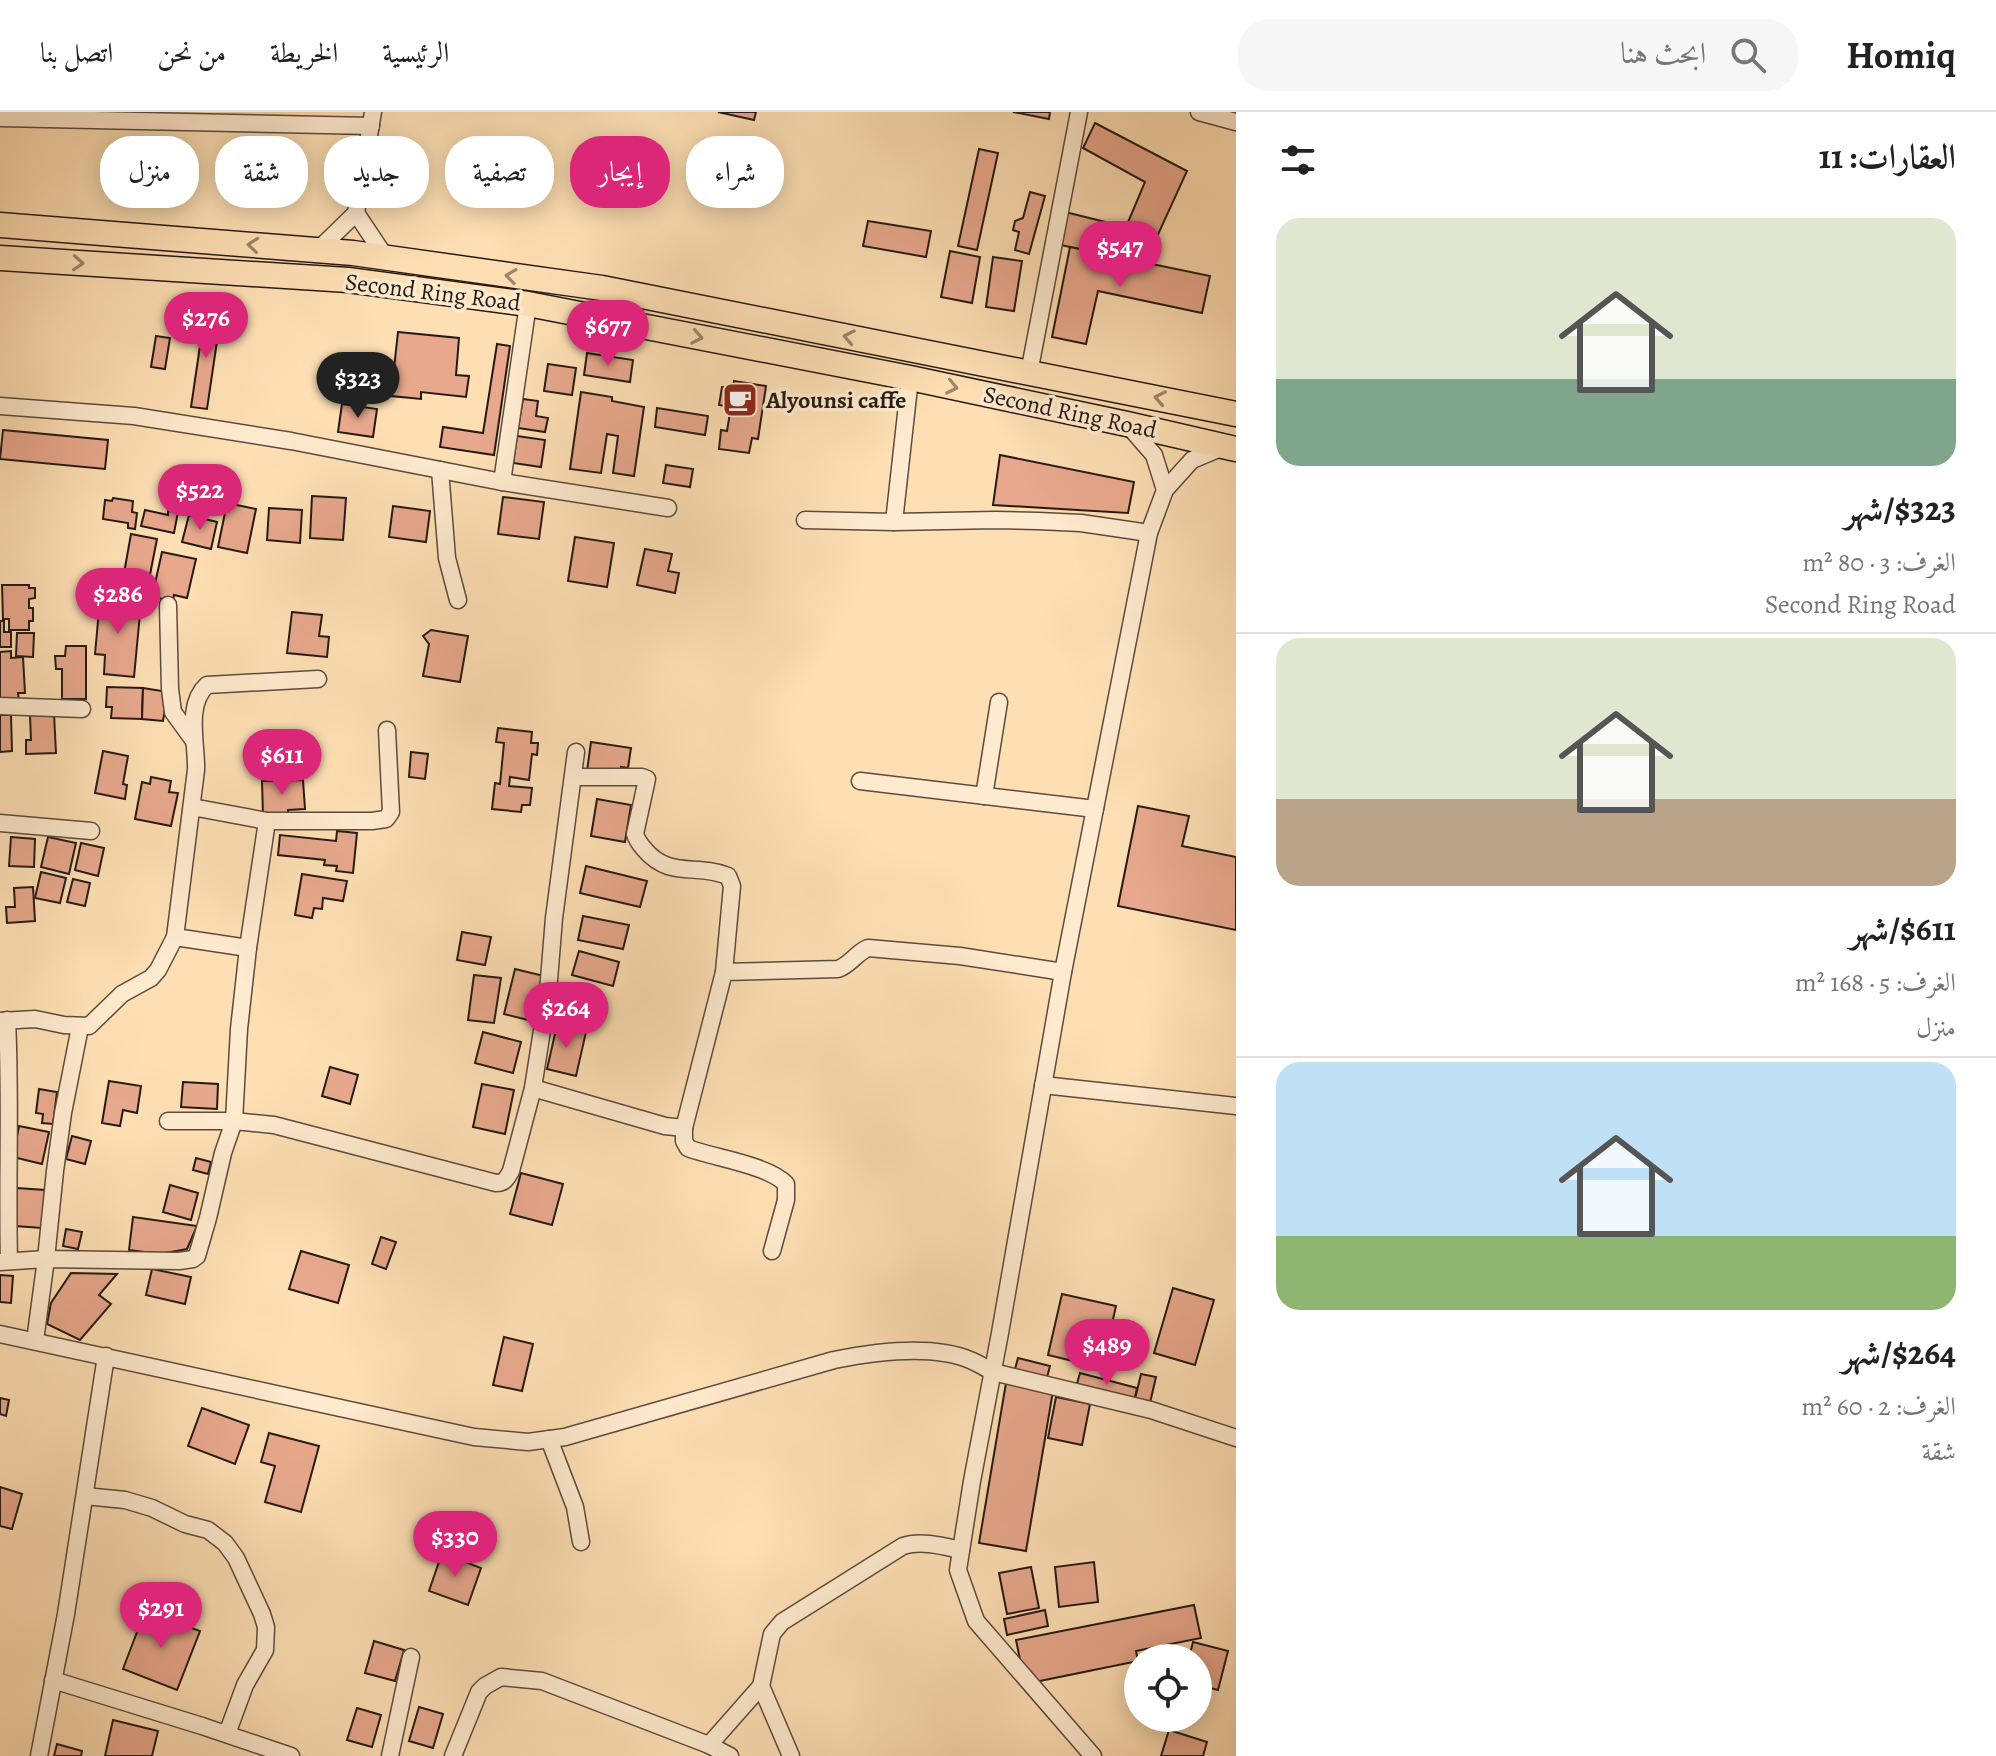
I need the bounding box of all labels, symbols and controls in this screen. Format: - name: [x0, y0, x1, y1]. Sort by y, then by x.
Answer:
- search box: [1238, 19, 1798, 91]
- text: Homiq: [1846, 29, 1956, 81]
- text: ابحث هنا: [1620, 33, 1706, 73]
- icon: search: [1726, 33, 1770, 77]
- text: اتصل بنا: [40, 34, 113, 72]
- text: من نحن: [157, 34, 226, 72]
- text: الخريطة: [270, 34, 338, 72]
- text: الرئيسية: [382, 34, 449, 72]
- text: العقارات: 11: [1819, 133, 1956, 180]
- chip: منزل: [100, 136, 199, 208]
- chip: شقة: [215, 136, 308, 208]
- chip: جديد: [324, 136, 429, 208]
- chip: تصفية: [445, 136, 554, 208]
- chip: إيجار: [570, 136, 670, 208]
- chip: شراء: [686, 136, 784, 208]
- icon: filters: [1276, 138, 1320, 182]
- pin: $547: [1073, 221, 1167, 289]
- text: $547: [1097, 229, 1143, 264]
- one-way arrow: [246, 237, 259, 254]
- one-way arrow: [72, 254, 85, 271]
- street label: Second Ring Road: [343, 265, 523, 319]
- one-way arrow: [504, 268, 518, 285]
- icon: home: [1544, 270, 1688, 414]
- pin: $276: [159, 292, 253, 360]
- text: $276: [182, 300, 230, 335]
- pin: $677: [561, 300, 655, 368]
- text: $677: [585, 308, 631, 343]
- one-way arrow: [690, 327, 703, 344]
- one-way arrow: [843, 330, 856, 347]
- pin: $323: [311, 352, 405, 420]
- text: $323: [334, 360, 382, 395]
- one-way arrow: [945, 377, 958, 394]
- street label: Second Ring Road: [980, 378, 1160, 446]
- cafe icon: Alyounsi caffe: [721, 381, 759, 419]
- place label: Alyounsi caffe: [765, 384, 906, 416]
- one-way arrow: [1153, 391, 1166, 408]
- pin: $522: [153, 464, 247, 532]
- text: $522: [176, 472, 224, 507]
- text: $323/شهر: [1844, 485, 1956, 532]
- text: الغرف: 3 · 80 m²: [1802, 545, 1956, 580]
- pin: $286: [71, 568, 165, 636]
- text: $286: [93, 576, 143, 611]
- text: Second Ring Road: [1765, 587, 1956, 622]
- icon: home: [1544, 690, 1688, 834]
- pin: $611: [235, 729, 329, 797]
- text: $611: [261, 737, 303, 772]
- text: $611/شهر: [1850, 905, 1956, 952]
- text: الغرف: 5 · 168 m²: [1795, 965, 1956, 1000]
- pin: $264: [519, 982, 613, 1050]
- text: $264: [541, 990, 591, 1025]
- text: منزل: [1916, 1010, 1956, 1045]
- icon: home: [1544, 1114, 1688, 1258]
- pin: $489: [1060, 1319, 1154, 1387]
- text: $489: [1083, 1327, 1131, 1362]
- text: $264/شهر: [1842, 1329, 1956, 1376]
- text: الغرف: 2 · 60 m²: [1801, 1389, 1956, 1424]
- text: شقة: [1922, 1434, 1956, 1469]
- pin: $330: [408, 1511, 502, 1579]
- text: $330: [431, 1519, 479, 1554]
- pin: $291: [114, 1582, 208, 1650]
- text: $291: [138, 1590, 184, 1625]
- map controls: [1124, 1644, 1212, 1732]
- button: locate: [1124, 1644, 1212, 1732]

